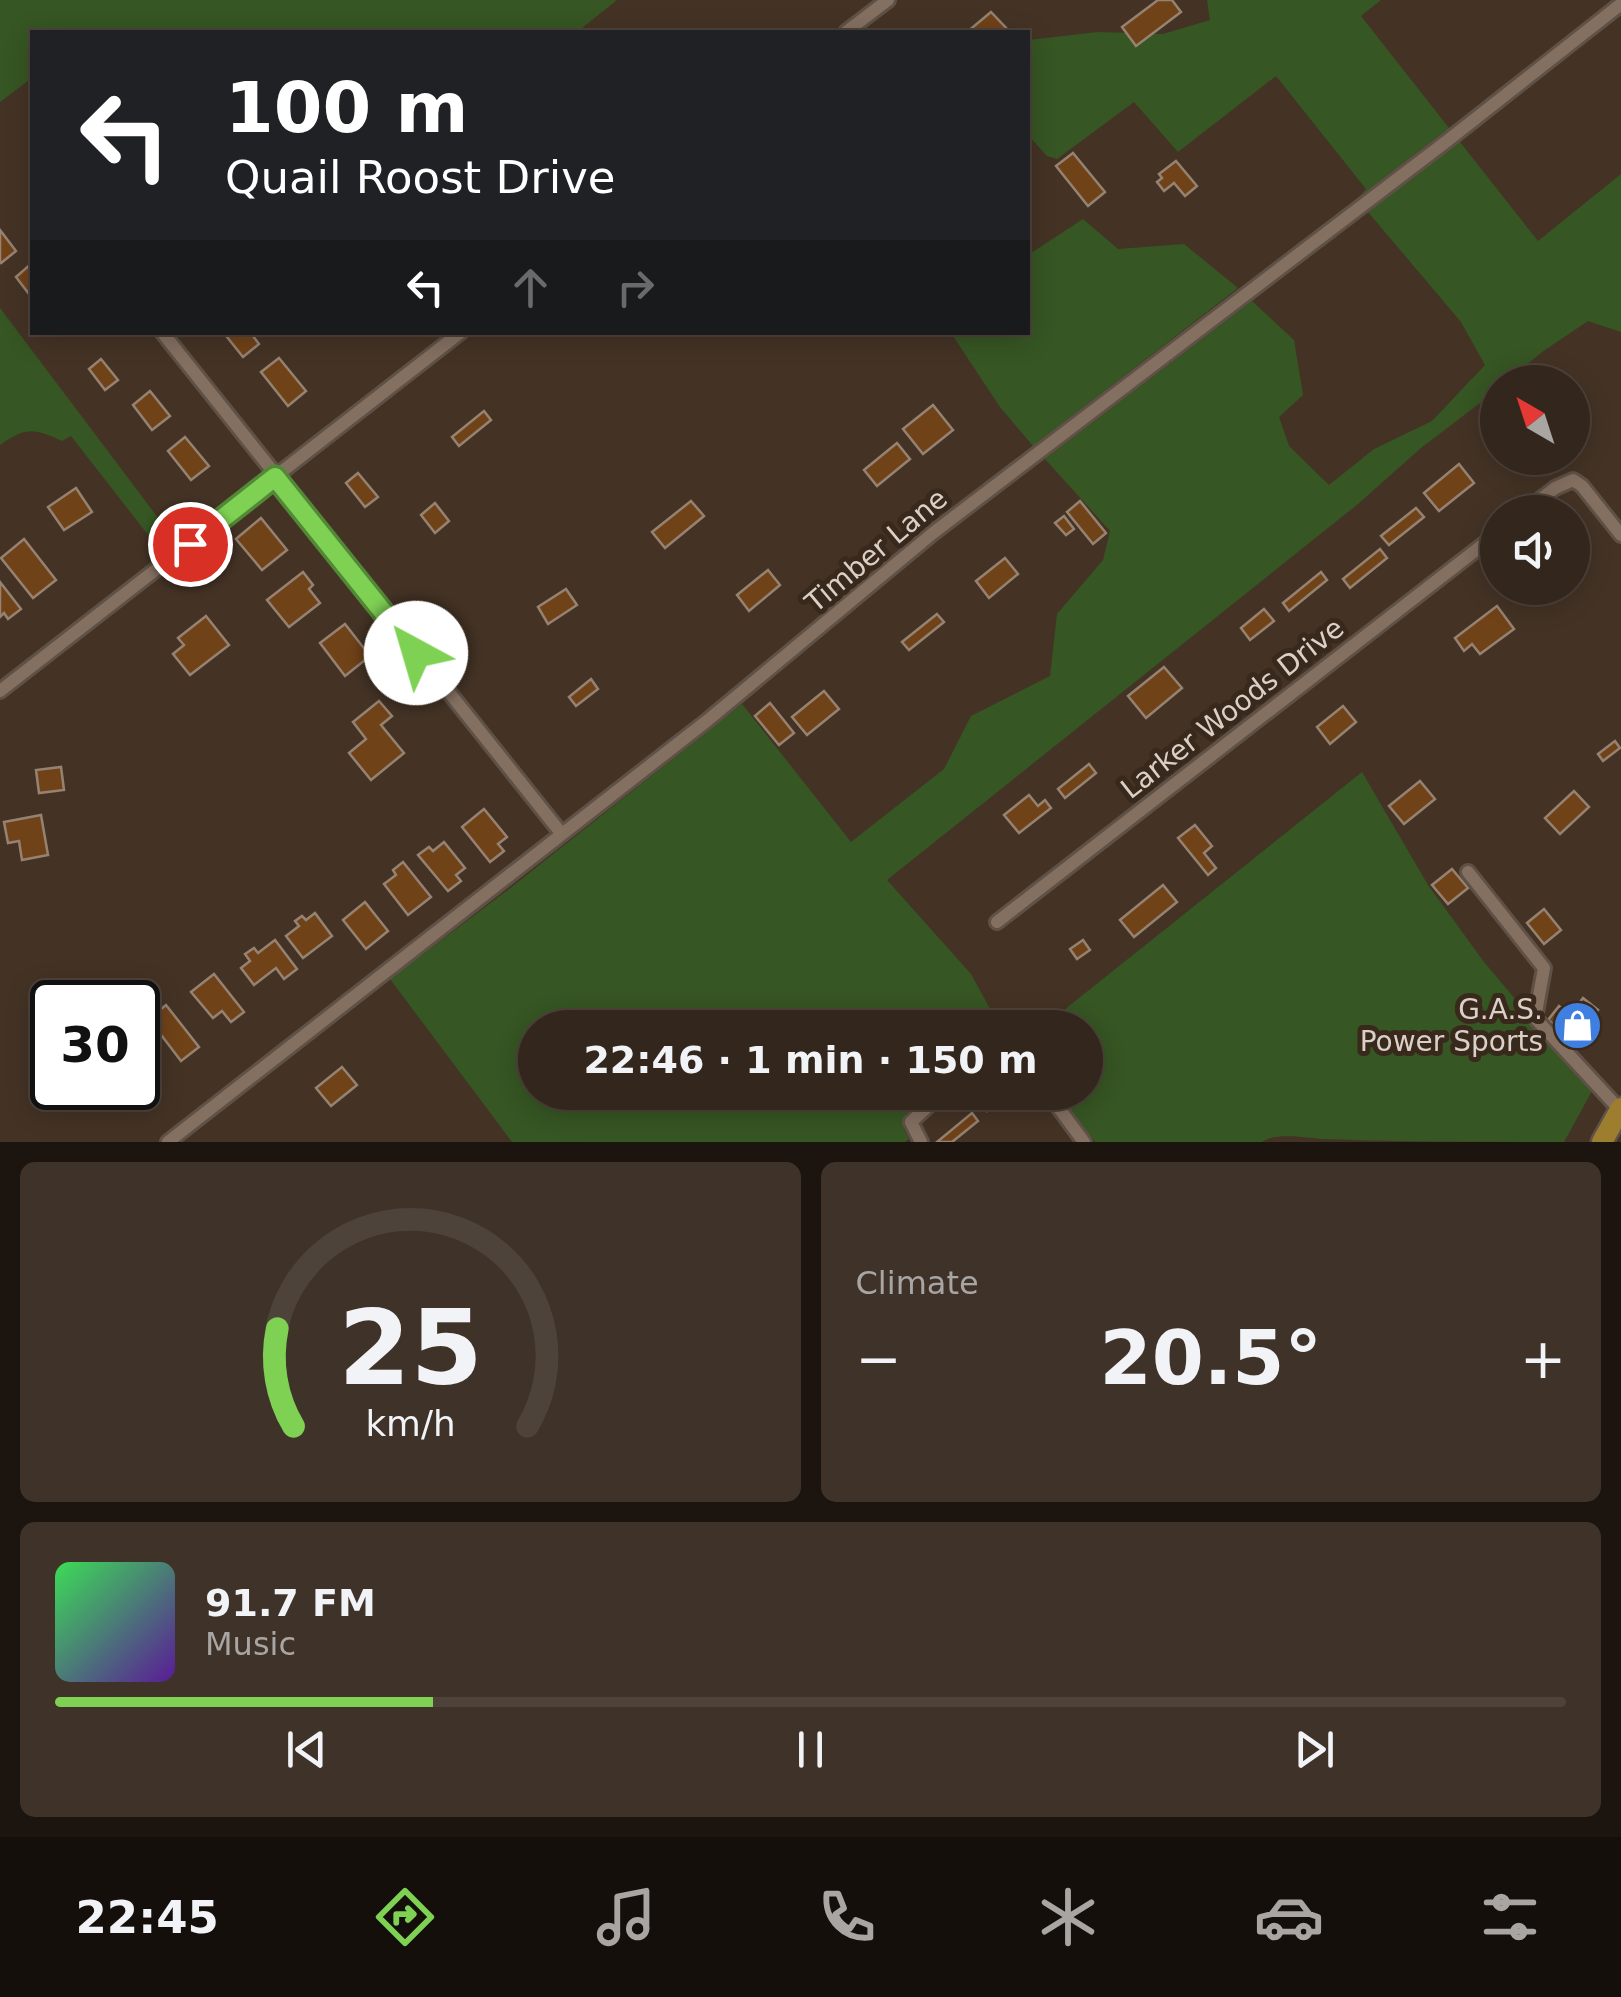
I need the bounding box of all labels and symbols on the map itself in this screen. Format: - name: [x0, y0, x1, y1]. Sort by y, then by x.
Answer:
- north arrow: [1480, 365, 1590, 475]
- street label: Timber Lane: [798, 482, 954, 620]
- pin: [148, 502, 233, 587]
- position arrow: [364, 601, 468, 705]
- street label: Larker Woods Drive: [1114, 611, 1350, 806]
- speed limit sign: 30: [30, 980, 160, 1110]
- place label: G.A.S. Power Sports: [1360, 993, 1543, 1058]
- shop icon: G.A.S. Power Sports: [1552, 999, 1604, 1051]

